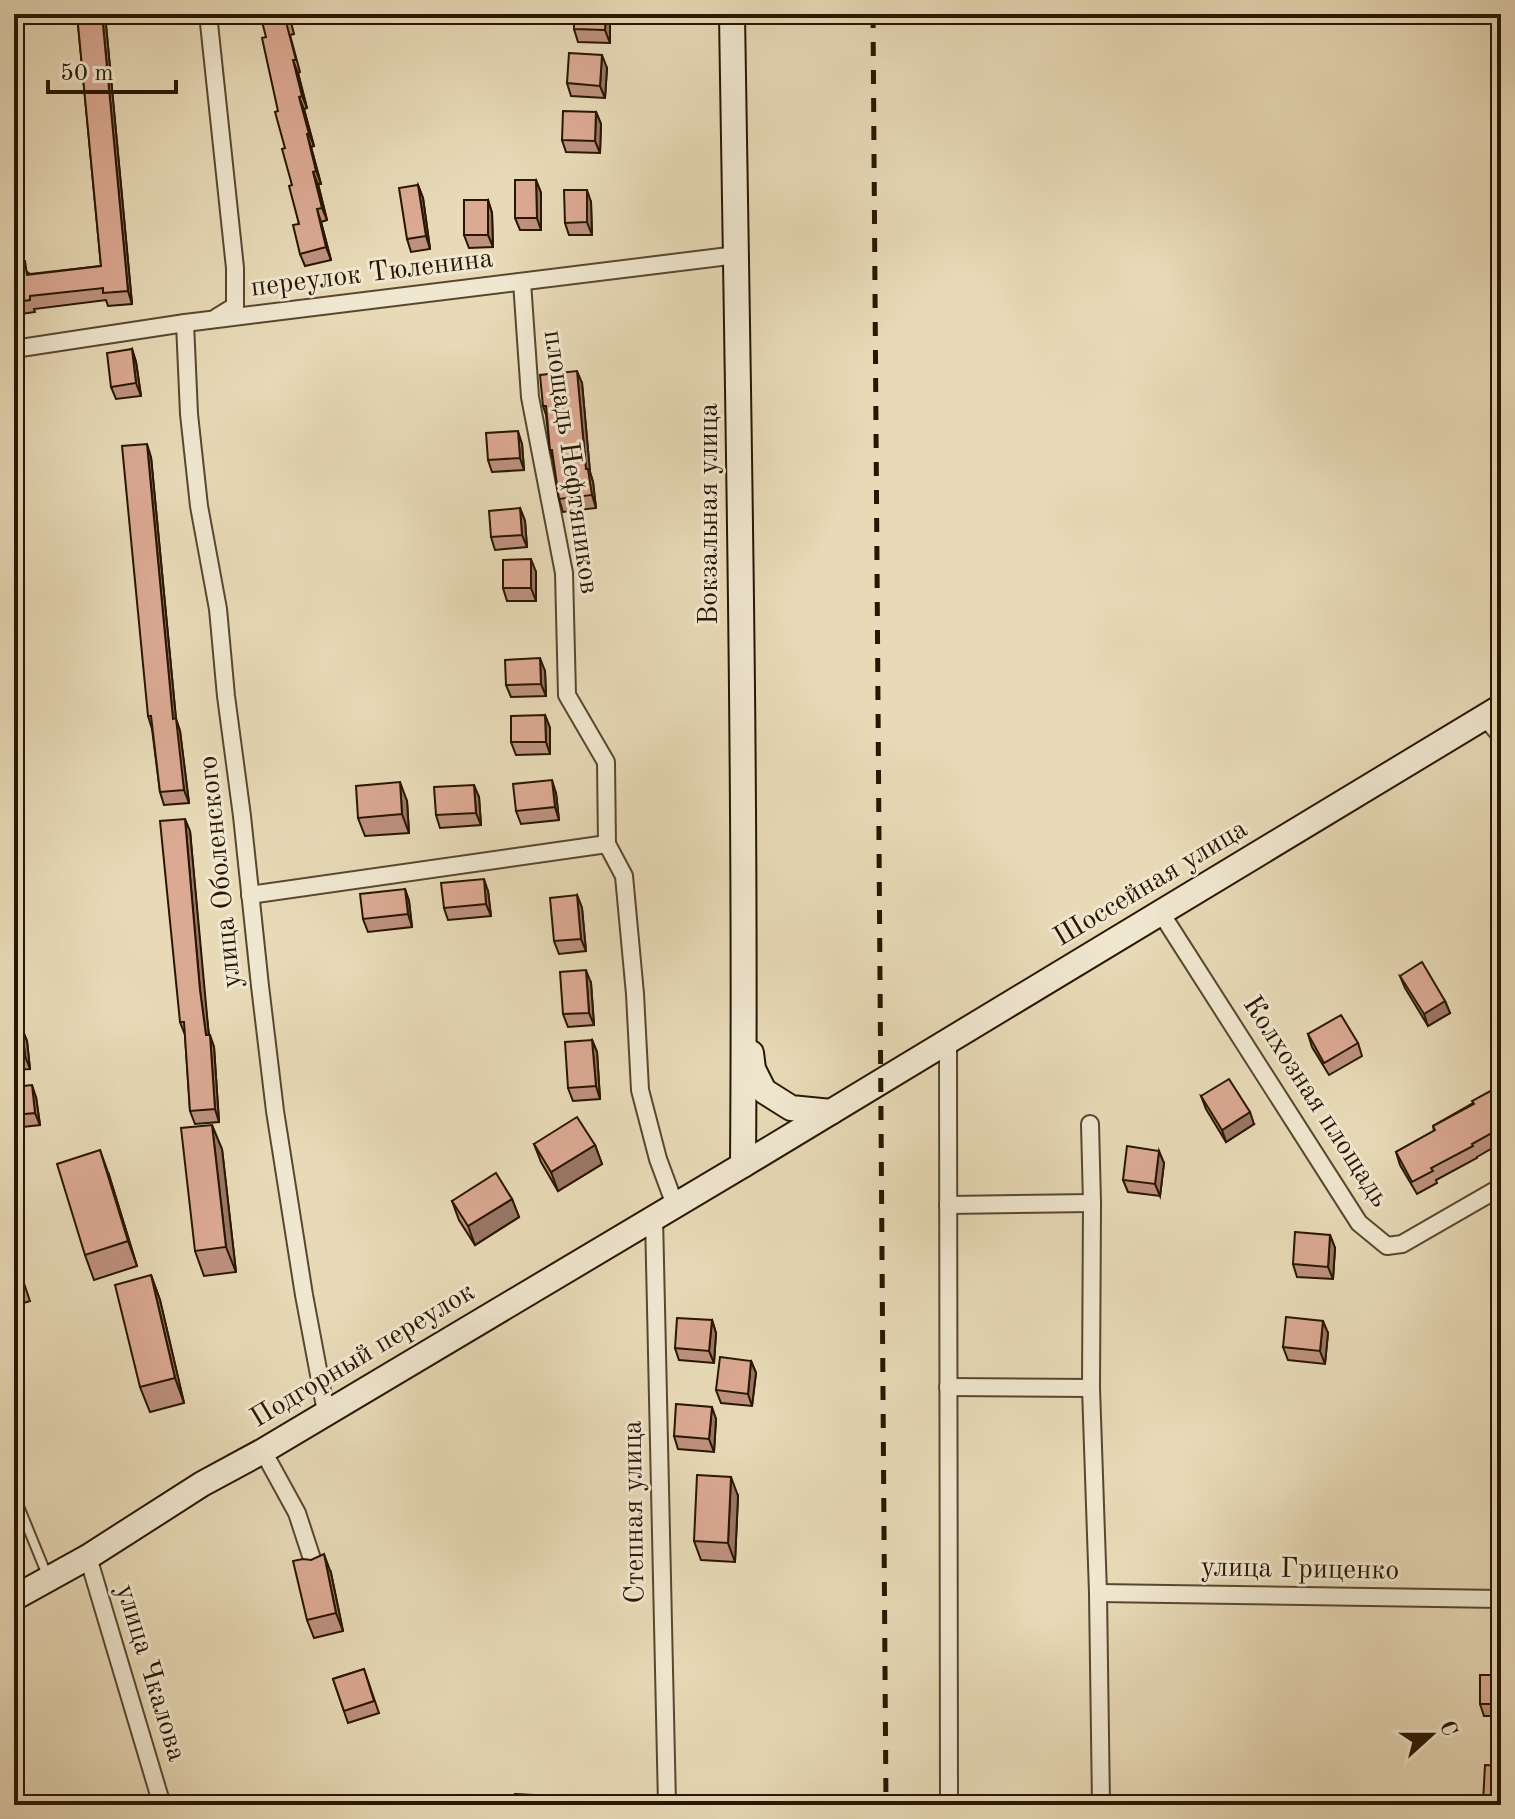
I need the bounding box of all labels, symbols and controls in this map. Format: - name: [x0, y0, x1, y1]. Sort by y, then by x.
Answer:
- scale bar: [48, 44, 176, 94]
- text: 50 m: [60, 62, 114, 86]
- street label: переулок Тюленина: [249, 245, 495, 303]
- street label: площадь Нефтяников: [538, 328, 602, 596]
- street label: Вокзальная улица: [696, 403, 724, 625]
- street label: улица Оболенского: [195, 754, 247, 990]
- street label: Шоссейная улица: [1049, 815, 1253, 953]
- street label: Колхозная площадь: [1237, 992, 1393, 1212]
- street label: Подгорный переулок: [246, 1278, 480, 1434]
- street label: Степная улица: [619, 1420, 651, 1604]
- street label: улица Гриценко: [1200, 1554, 1400, 1586]
- street label: улица Чкалова: [110, 1581, 190, 1765]
- north arrow: [1391, 1695, 1471, 1775]
- text: С: [1435, 1718, 1461, 1739]

